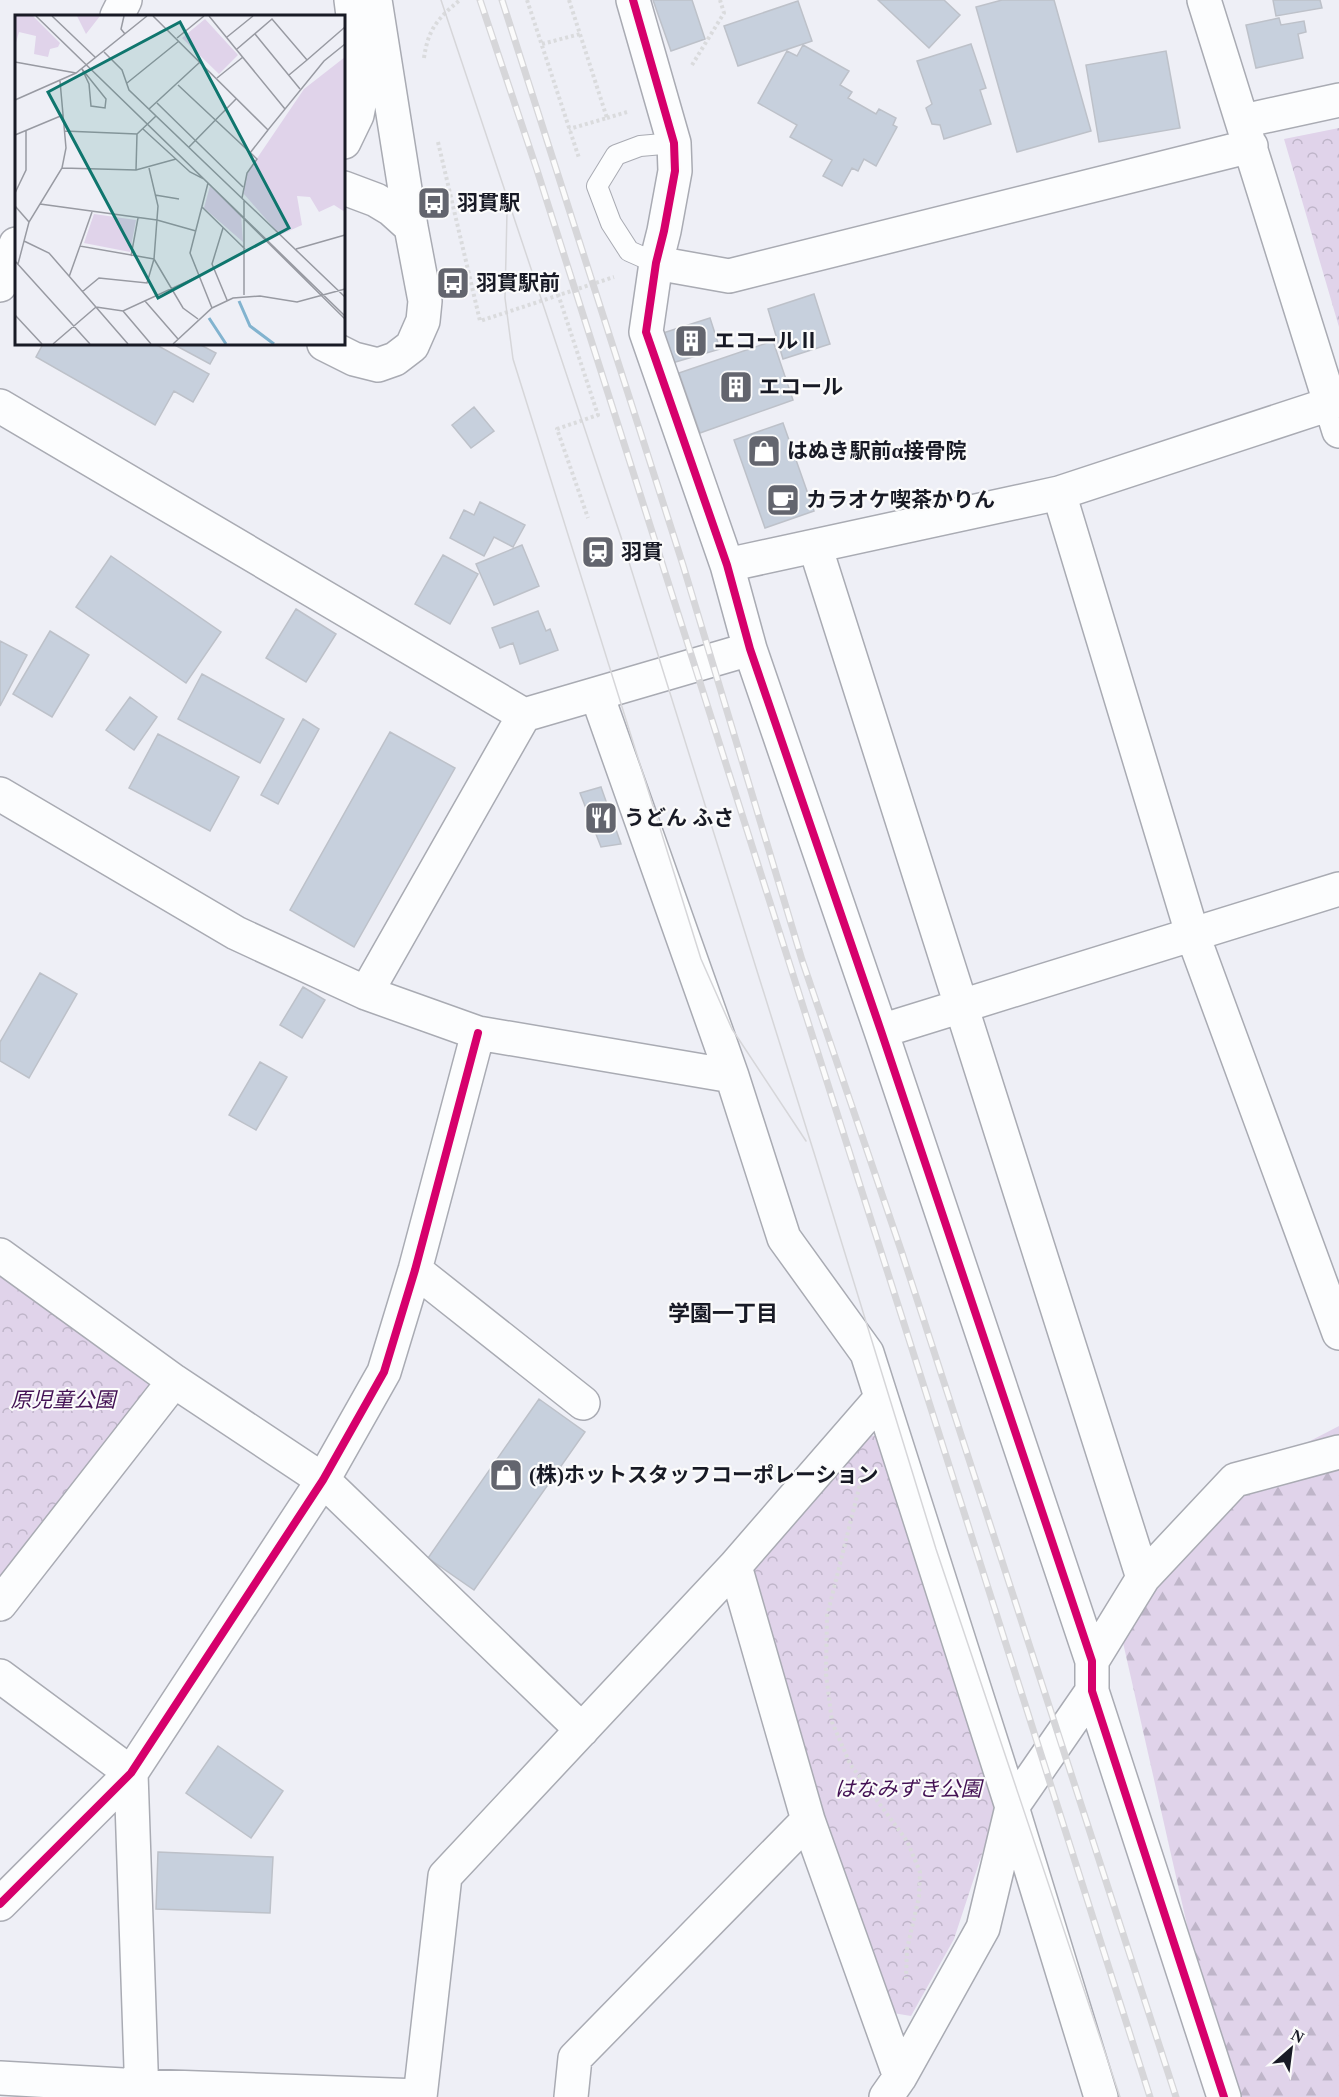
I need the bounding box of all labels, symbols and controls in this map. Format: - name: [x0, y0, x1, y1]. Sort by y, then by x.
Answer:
- inset map: [15, 15, 345, 345]
- bus stop icon: 羽貫駅: [416, 185, 452, 221]
- place label: 羽貫駅: [457, 191, 520, 215]
- bus stop icon: 羽貫駅前: [435, 265, 471, 301]
- place label: 羽貫駅前: [476, 271, 560, 295]
- building icon: エコールⅡ: [673, 323, 709, 359]
- place label: エコールⅡ: [714, 329, 819, 353]
- building icon: エコール: [718, 369, 754, 405]
- place label: エコール: [759, 375, 843, 399]
- shop icon: はぬき駅前α接骨院: [746, 433, 782, 469]
- place label: はぬき駅前α接骨院: [787, 439, 966, 463]
- cafe icon: カラオケ喫茶かりん: [765, 482, 801, 518]
- place label: カラオケ喫茶かりん: [806, 488, 995, 512]
- station icon: 羽貫: [580, 534, 616, 570]
- place label: 羽貫: [621, 540, 663, 564]
- restaurant icon: うどん ふさ: [583, 800, 619, 836]
- place label: うどん ふさ: [624, 806, 734, 830]
- district label: 学園一丁目: [668, 1301, 778, 1326]
- park label: 原児童公園: [11, 1388, 118, 1412]
- shop icon: (株)ホットスタッフコーポレーション: [488, 1457, 524, 1493]
- place label: (株)ホットスタッフコーポレーション: [529, 1463, 879, 1487]
- park label: はなみずき公園: [835, 1777, 984, 1801]
- north arrow: [1261, 2019, 1321, 2079]
- text: N: [1289, 2026, 1307, 2047]

